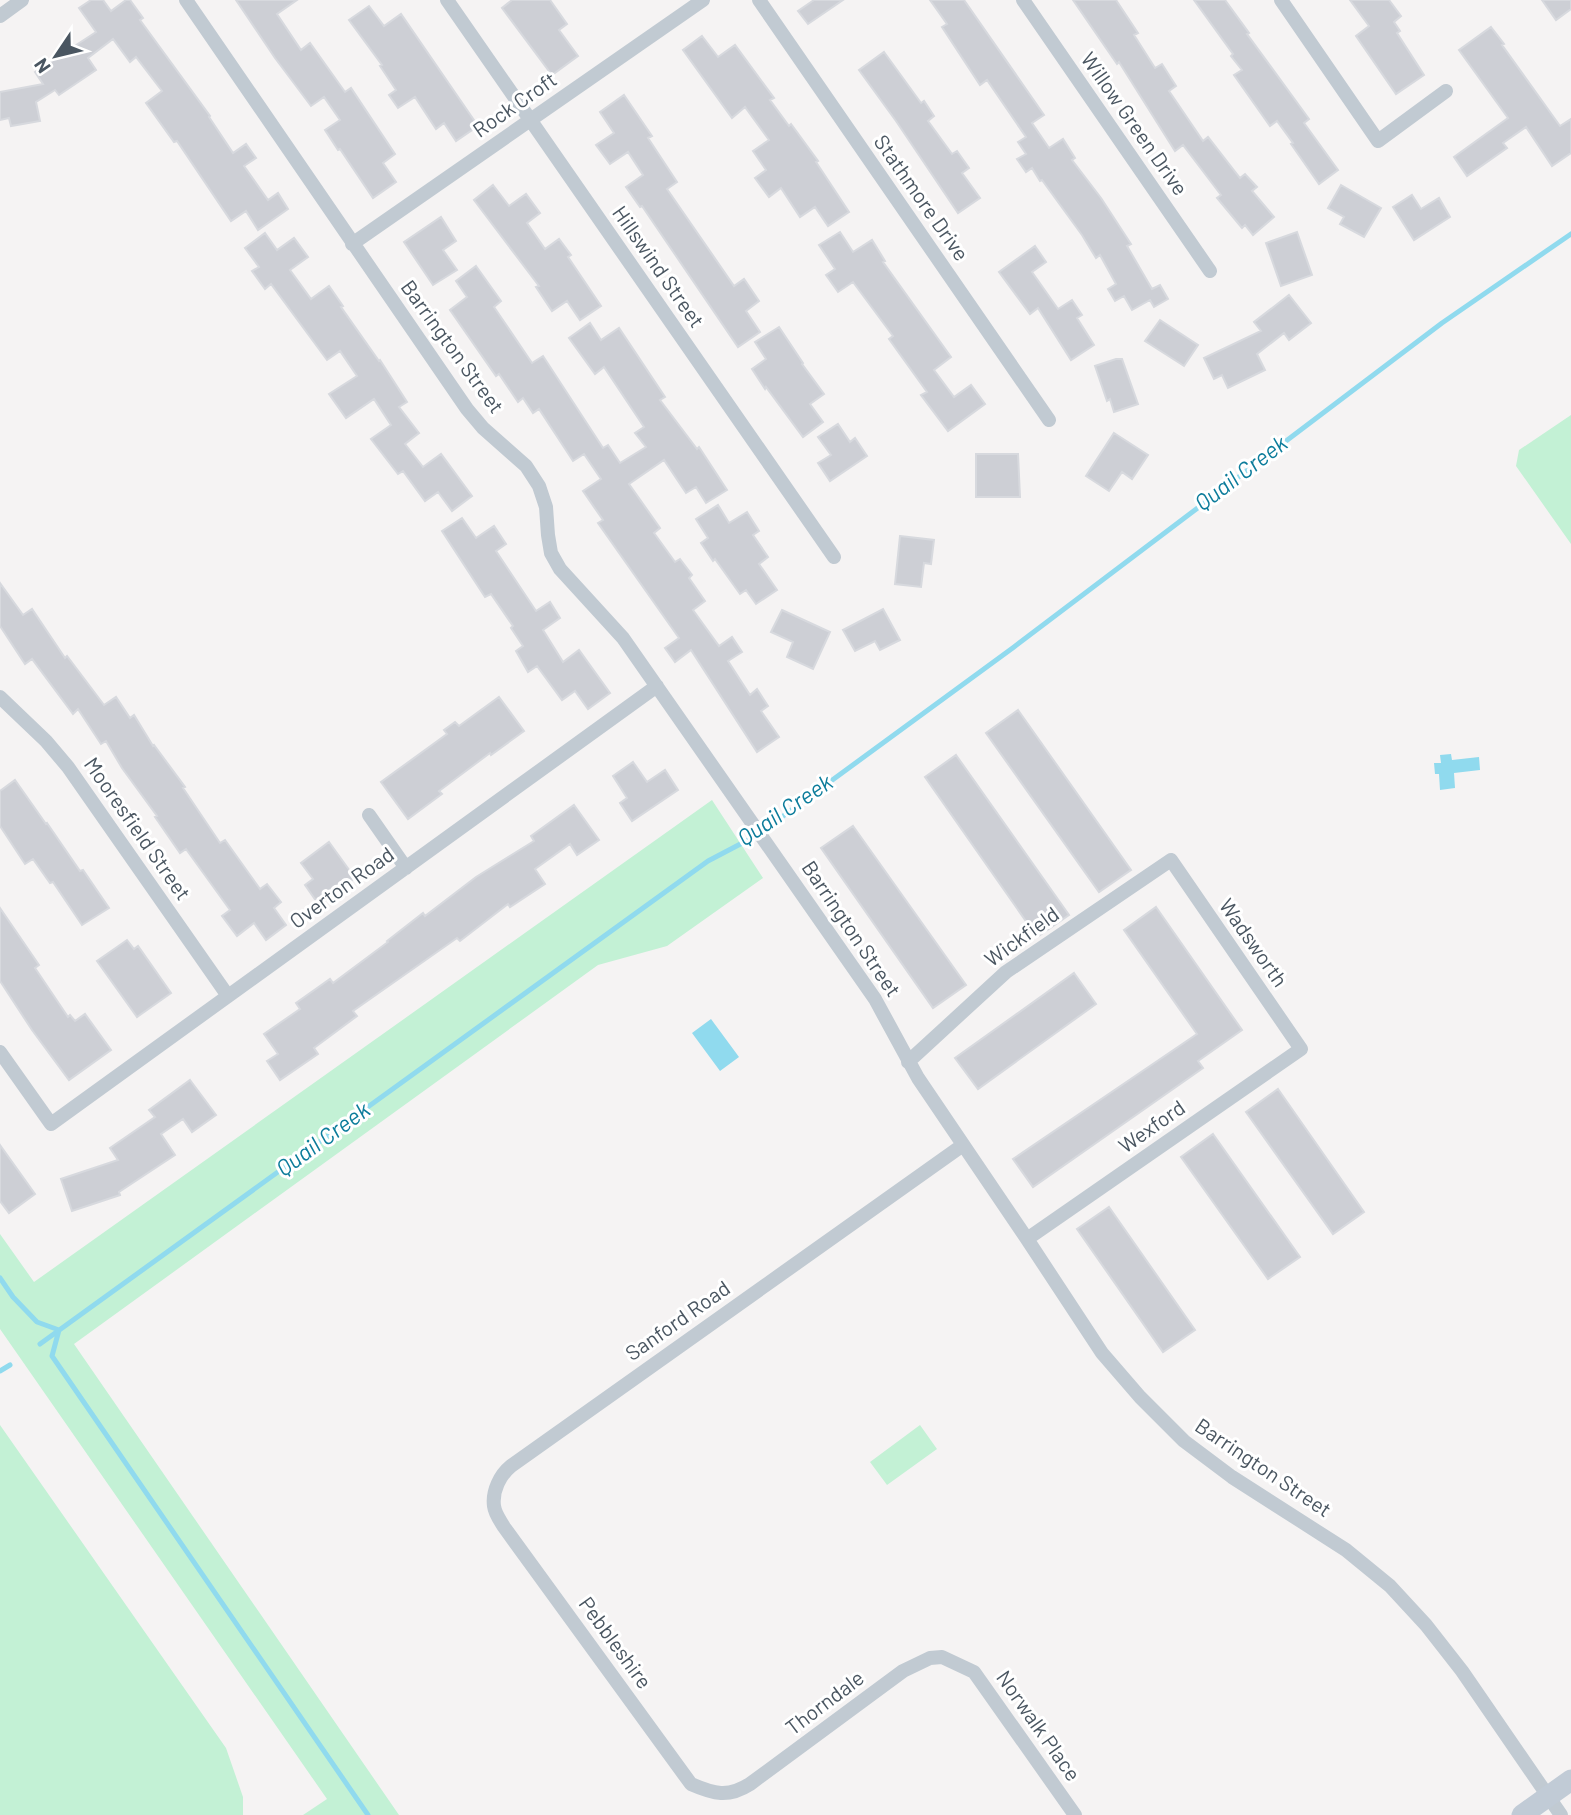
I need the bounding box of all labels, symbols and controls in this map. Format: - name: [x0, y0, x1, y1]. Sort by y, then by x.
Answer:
- north arrow: [21, 21, 91, 91]
- street label: Willow Green Drive: [1077, 47, 1194, 200]
- text: N: [29, 54, 55, 78]
- street label: Rock Croft: [467, 66, 561, 142]
- street label: Stathmore Drive: [870, 129, 975, 265]
- street label: Hillswind Street: [608, 200, 710, 332]
- street label: Barrington Street: [396, 275, 510, 418]
- water label: Quail Creek: [1189, 428, 1292, 516]
- street label: Mooresfield Street: [80, 752, 197, 904]
- water label: Quail Creek: [732, 767, 837, 851]
- street label: Overton Road: [284, 841, 398, 933]
- street label: Barrington Street: [798, 855, 907, 1001]
- street label: Wadsworth: [1215, 893, 1294, 991]
- street label: Wickfield: [979, 901, 1063, 971]
- street label: Wexford: [1113, 1094, 1189, 1158]
- water label: Quail Creek: [270, 1095, 375, 1181]
- street label: Sanford Road: [620, 1275, 734, 1365]
- street label: Barrington Street: [1191, 1412, 1337, 1521]
- street label: Pebbleshire: [575, 1591, 658, 1693]
- street label: Thorndale: [780, 1664, 868, 1739]
- street label: Norwalk Place: [992, 1665, 1087, 1785]

